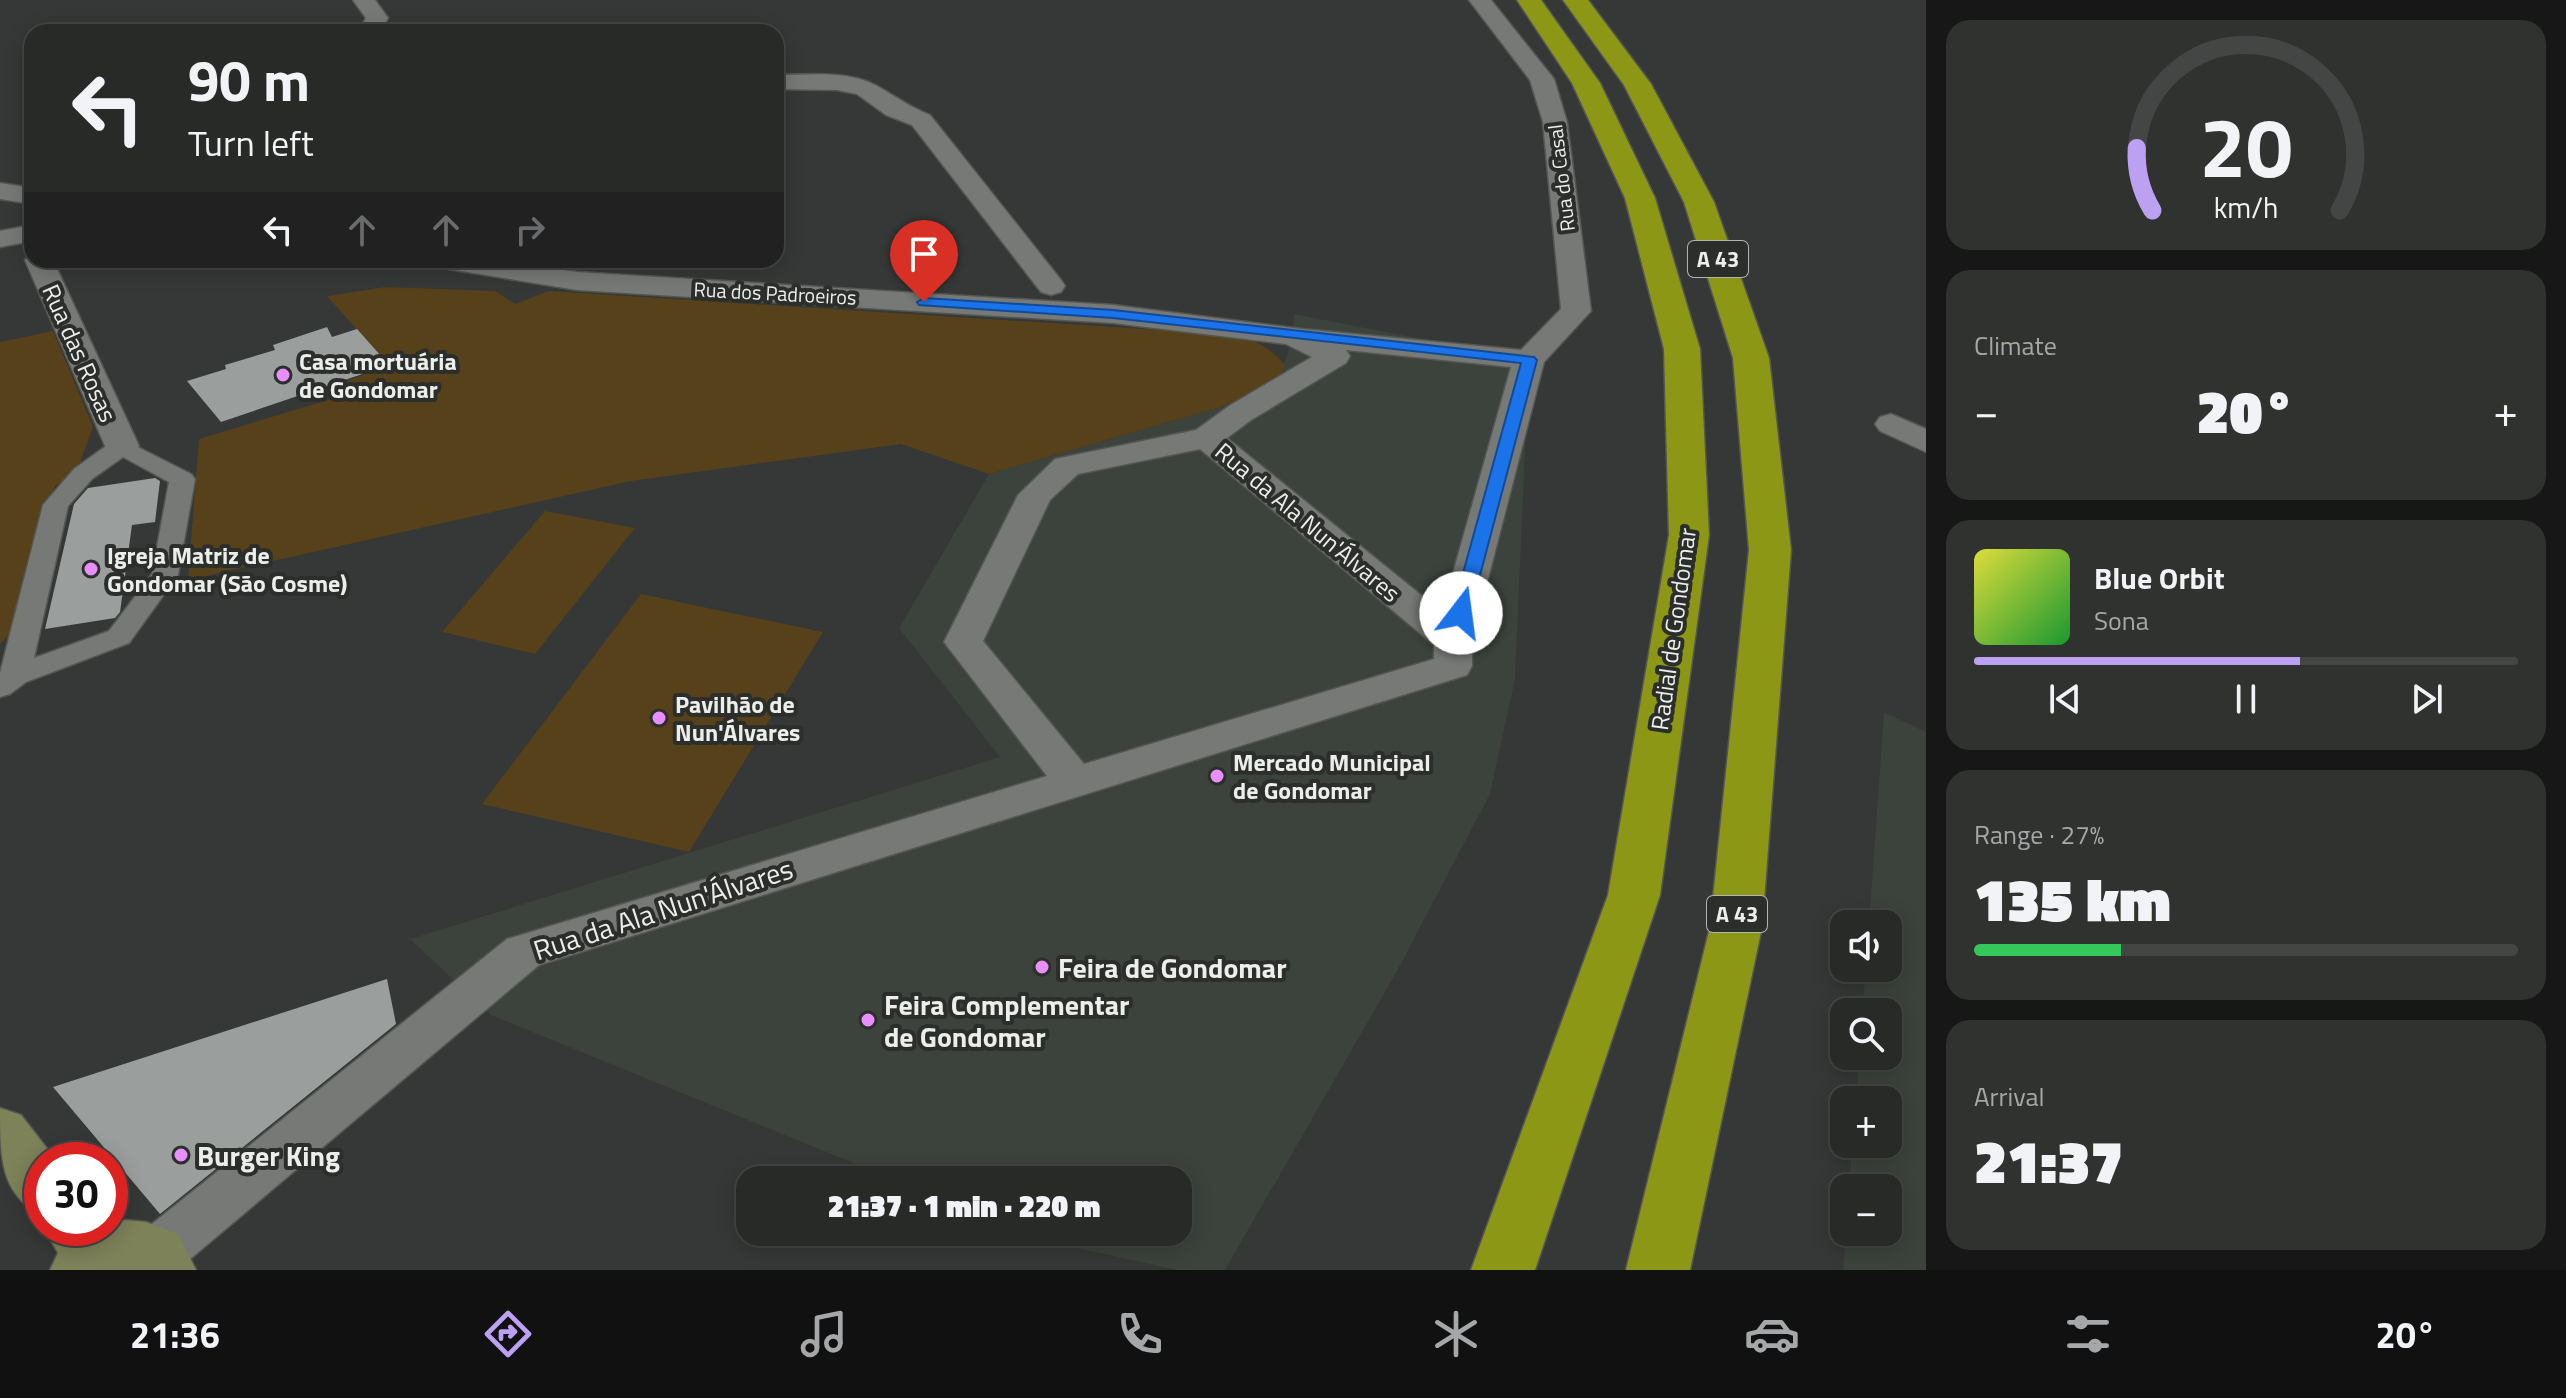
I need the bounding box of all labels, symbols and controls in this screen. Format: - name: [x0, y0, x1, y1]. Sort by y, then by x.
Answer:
- text: 90 m: [188, 38, 310, 123]
- icon: left: [56, 56, 160, 160]
- text: 20: [2199, 83, 2293, 209]
- text: Turn left: [188, 115, 314, 170]
- street label: Rua do Casal: [1539, 123, 1583, 233]
- text: km/h: [2214, 186, 2278, 229]
- icon: left: [256, 208, 300, 252]
- icon: ahead: [340, 208, 384, 252]
- icon: ahead: [424, 208, 468, 252]
- icon: right: [508, 208, 552, 252]
- pin: [890, 220, 958, 302]
- icon: arrive: [902, 232, 946, 276]
- road number: A 43: [1688, 241, 1748, 277]
- street label: Rua dos Padroeiros: [693, 273, 857, 313]
- street label: Rua das Rosas: [34, 278, 126, 428]
- text: Climate: [1974, 326, 2057, 365]
- place label: Casa mortuária de Gondomar: [299, 343, 457, 407]
- text: 20°: [2197, 365, 2296, 456]
- marker: Casa mortuária de Gondomar: [274, 366, 292, 384]
- text: −: [1974, 377, 1999, 444]
- text: +: [2493, 377, 2518, 444]
- street label: Rua da Ala Nun'Álvares: [1208, 434, 1408, 610]
- street label: Radial de Gondomar: [1641, 526, 1705, 732]
- place label: Igreja Matriz de Gondomar (São Cosme): [107, 537, 347, 601]
- text: Blue Orbit: [2094, 555, 2225, 601]
- marker: Igreja Matriz de Gondomar (São Cosme): [82, 560, 100, 578]
- position arrow: [1419, 571, 1503, 655]
- text: Sona: [2094, 601, 2149, 640]
- icon: previous: [2043, 677, 2087, 721]
- icon: pause: [2224, 677, 2268, 721]
- icon: next: [2405, 677, 2449, 721]
- place label: Pavilhão de Nun'Álvares: [675, 686, 800, 750]
- marker: Pavilhão de Nun'Álvares: [650, 709, 668, 727]
- place label: Mercado Municipal de Gondomar: [1233, 744, 1431, 808]
- marker: Mercado Municipal de Gondomar: [1208, 767, 1226, 785]
- text: Range · 27%: [1974, 815, 2104, 854]
- street label: Rua da Ala Nun'Álvares: [528, 847, 798, 971]
- text: 135 km: [1974, 853, 2171, 944]
- road number: A 43: [1707, 896, 1767, 932]
- map controls: [1830, 910, 1902, 1246]
- button: sound: [1830, 910, 1902, 982]
- place label: Feira de Gondomar: [1058, 946, 1287, 989]
- marker: Feira de Gondomar: [1033, 958, 1051, 976]
- place label: Feira Complementar de Gondomar: [884, 983, 1129, 1058]
- button: search: [1830, 998, 1902, 1070]
- marker: Feira Complementar de Gondomar: [859, 1011, 877, 1029]
- text: Arrival: [1974, 1077, 2045, 1116]
- button: +: [1830, 1086, 1902, 1158]
- text: 21:37: [1974, 1115, 2123, 1206]
- place label: Burger King: [197, 1134, 340, 1177]
- speed limit sign: 30: [24, 1142, 128, 1246]
- marker: Burger King: [172, 1146, 190, 1164]
- button: −: [1830, 1174, 1902, 1246]
- text: 21:37 · 1 min · 220 m: [828, 1183, 1100, 1229]
- icon: directions: [480, 1306, 536, 1362]
- icon: music: [796, 1306, 852, 1362]
- icon: phone: [1112, 1306, 1168, 1362]
- icon: climate: [1428, 1306, 1484, 1362]
- icon: car: [1744, 1306, 1800, 1362]
- icon: filters: [2060, 1306, 2116, 1362]
- text: 21:36: [130, 1307, 220, 1362]
- text: 20°: [2376, 1307, 2436, 1362]

